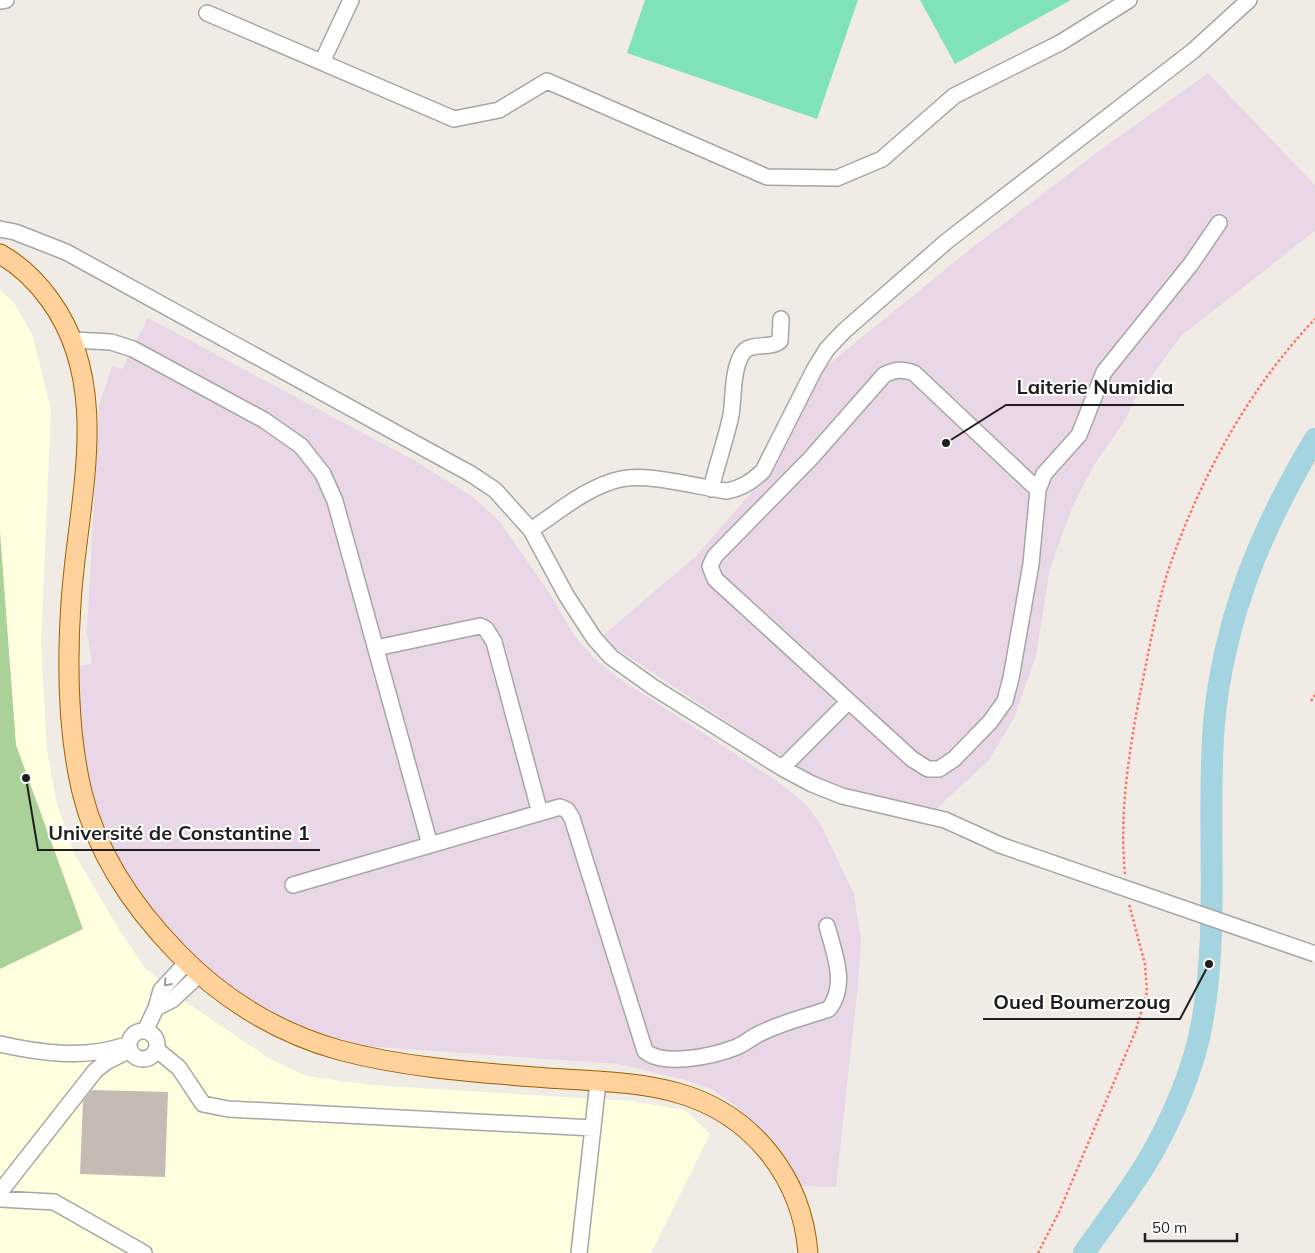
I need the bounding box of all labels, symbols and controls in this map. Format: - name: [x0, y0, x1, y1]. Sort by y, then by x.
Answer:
- callout: Laiterie Numidia: [1006, 370, 1184, 405]
- text: Laiterie Numidia: [1016, 374, 1174, 399]
- callout: Université de Constantine 1: [38, 815, 320, 850]
- text: Université de Constantine 1: [48, 820, 310, 845]
- one-way arrow: [163, 977, 172, 986]
- callout: Oued Boumerzoug: [983, 984, 1180, 1019]
- text: Oued Boumerzoug: [993, 989, 1171, 1014]
- scale bar: [1145, 1210, 1238, 1242]
- text: 50 m: [1152, 1218, 1187, 1237]

